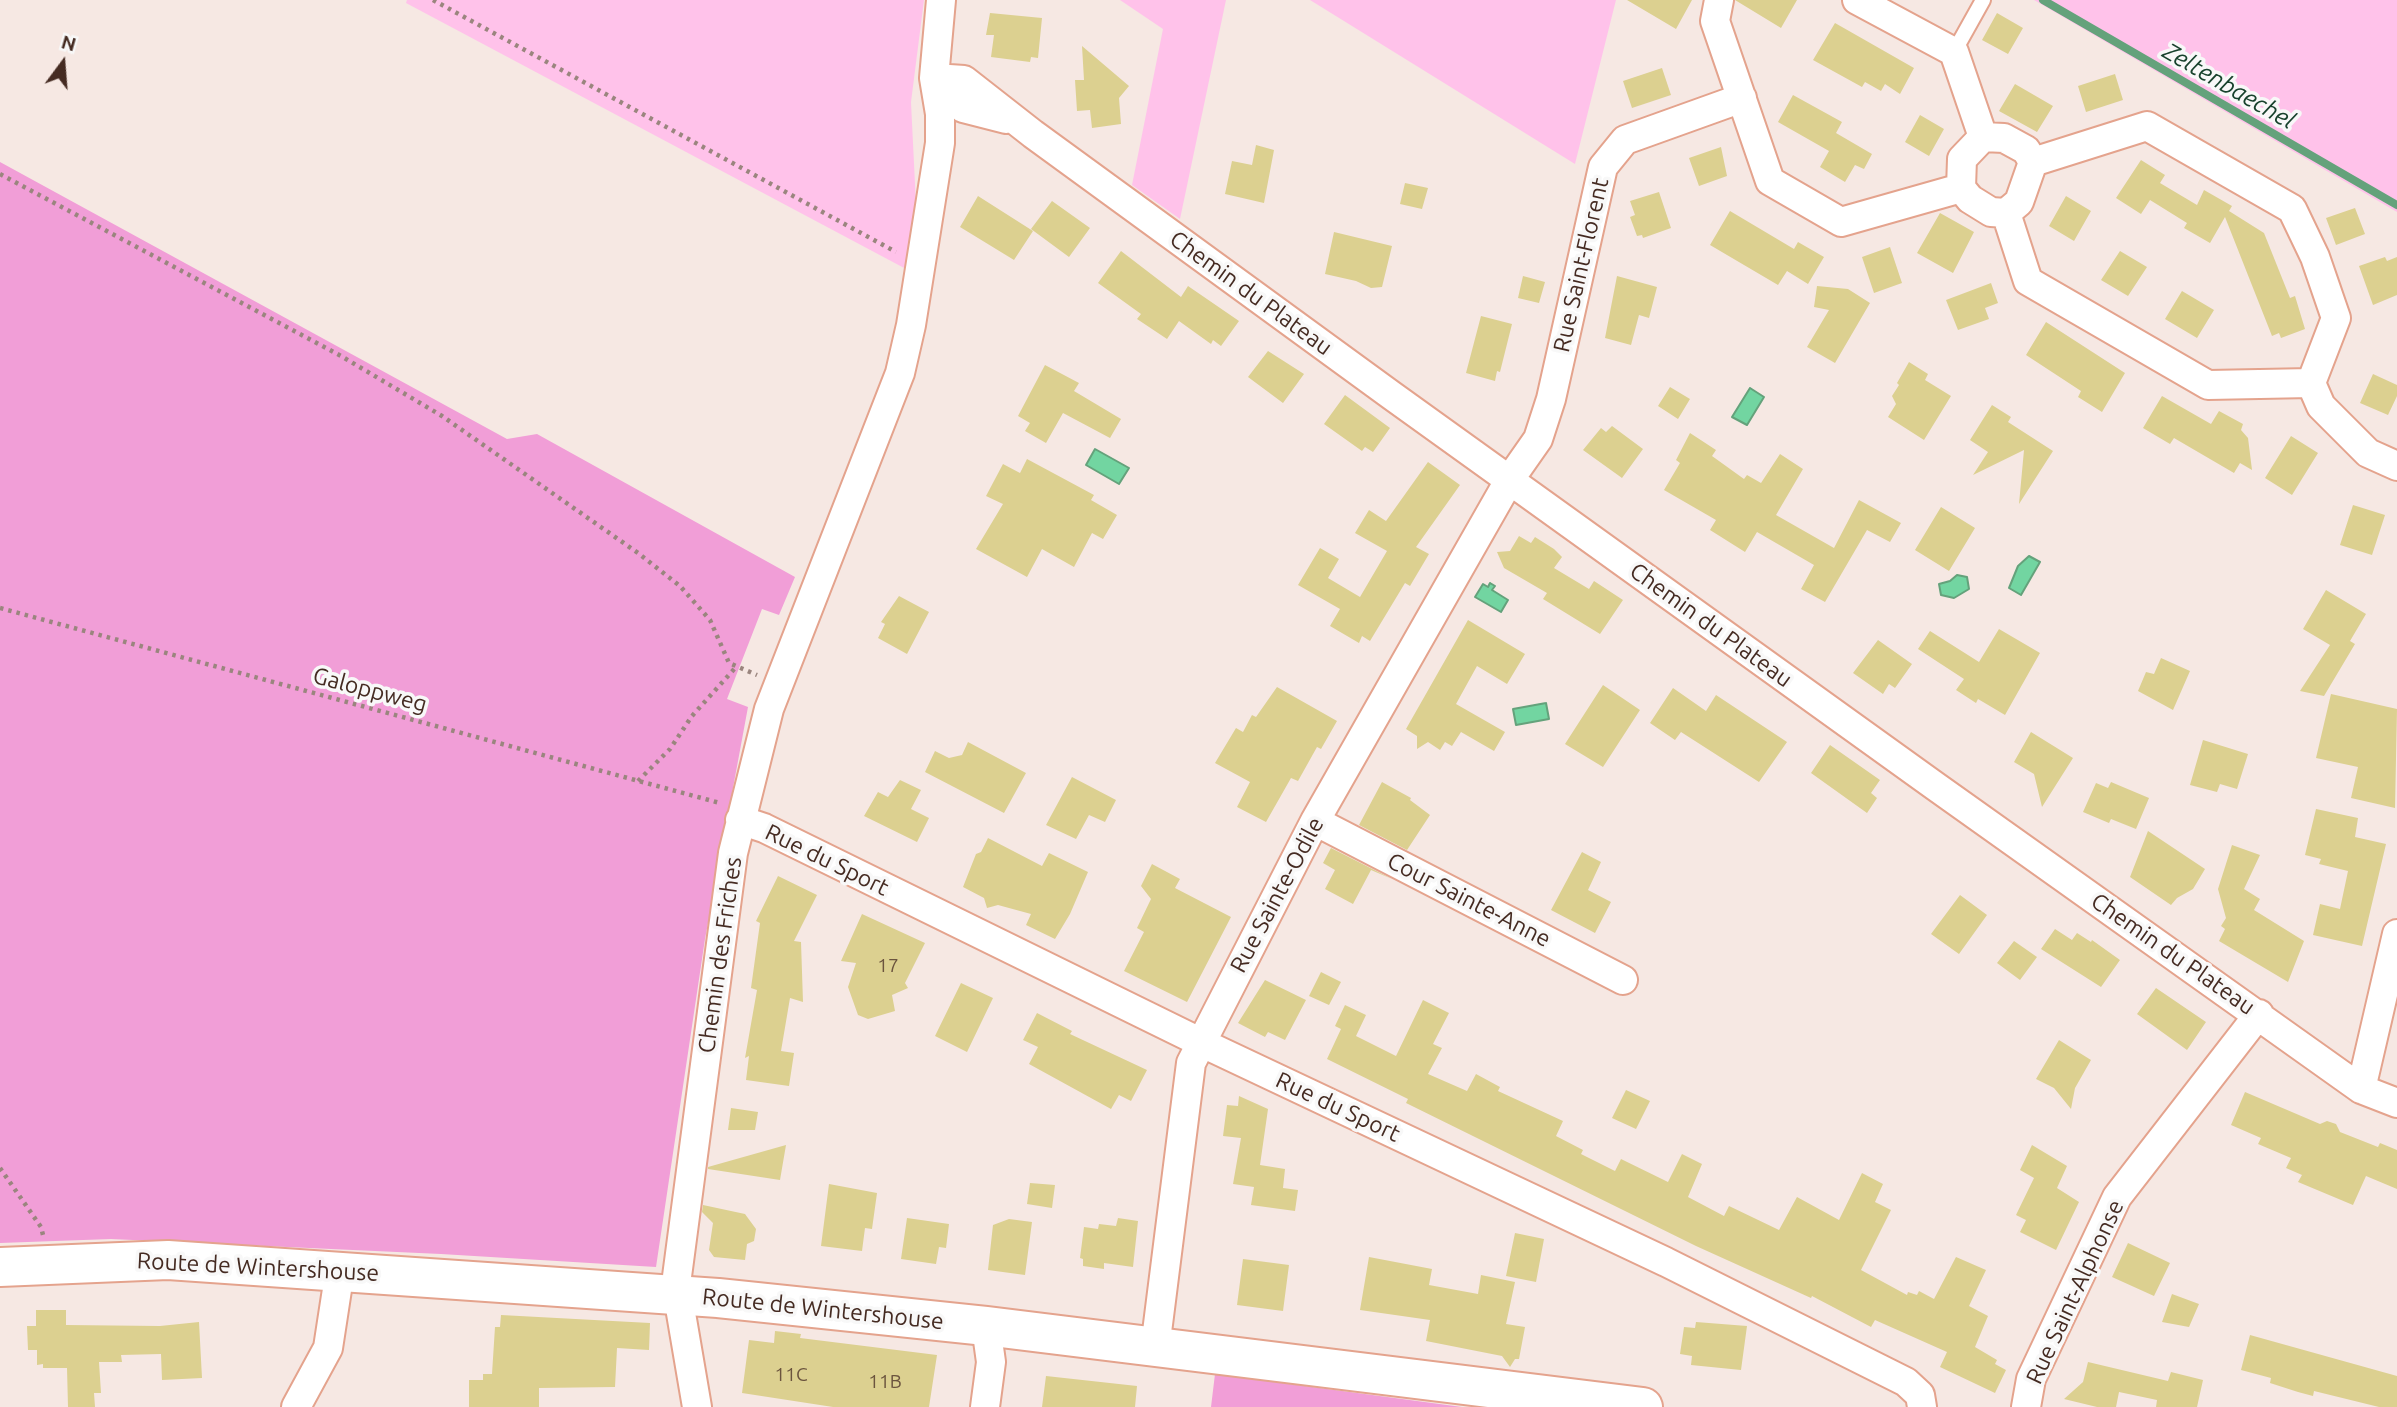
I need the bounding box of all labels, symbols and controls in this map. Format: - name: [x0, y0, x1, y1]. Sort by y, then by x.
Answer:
- north arrow: [28, 28, 98, 98]
- text: N: [59, 30, 79, 55]
- water label: Zeltenbaechel: [2158, 37, 2300, 135]
- street label: Rue Saint-Florent: [1548, 175, 1614, 355]
- street label: Chemin du Plateau: [1164, 225, 1338, 361]
- street label: Chemin du Plateau: [1624, 557, 1798, 693]
- street label: Galoppweg: [310, 662, 430, 718]
- street label: Rue Sainte-Odile: [1224, 813, 1330, 977]
- street label: Rue du Sport: [761, 818, 893, 902]
- street label: Cour Sainte-Anne: [1383, 847, 1555, 953]
- street label: Chemin des Friches: [693, 855, 747, 1055]
- street label: Chemin du Plateau: [2086, 887, 2260, 1021]
- house number: 17: [877, 955, 899, 977]
- street label: Rue du Sport: [1271, 1066, 1405, 1148]
- street label: Rue Saint-Alphonse: [2020, 1196, 2130, 1388]
- street label: Route de Wintershouse: [136, 1247, 380, 1287]
- street label: Route de Wintershouse: [701, 1283, 945, 1335]
- house number: 11C: [774, 1364, 808, 1386]
- house number: 11B: [868, 1371, 902, 1393]

